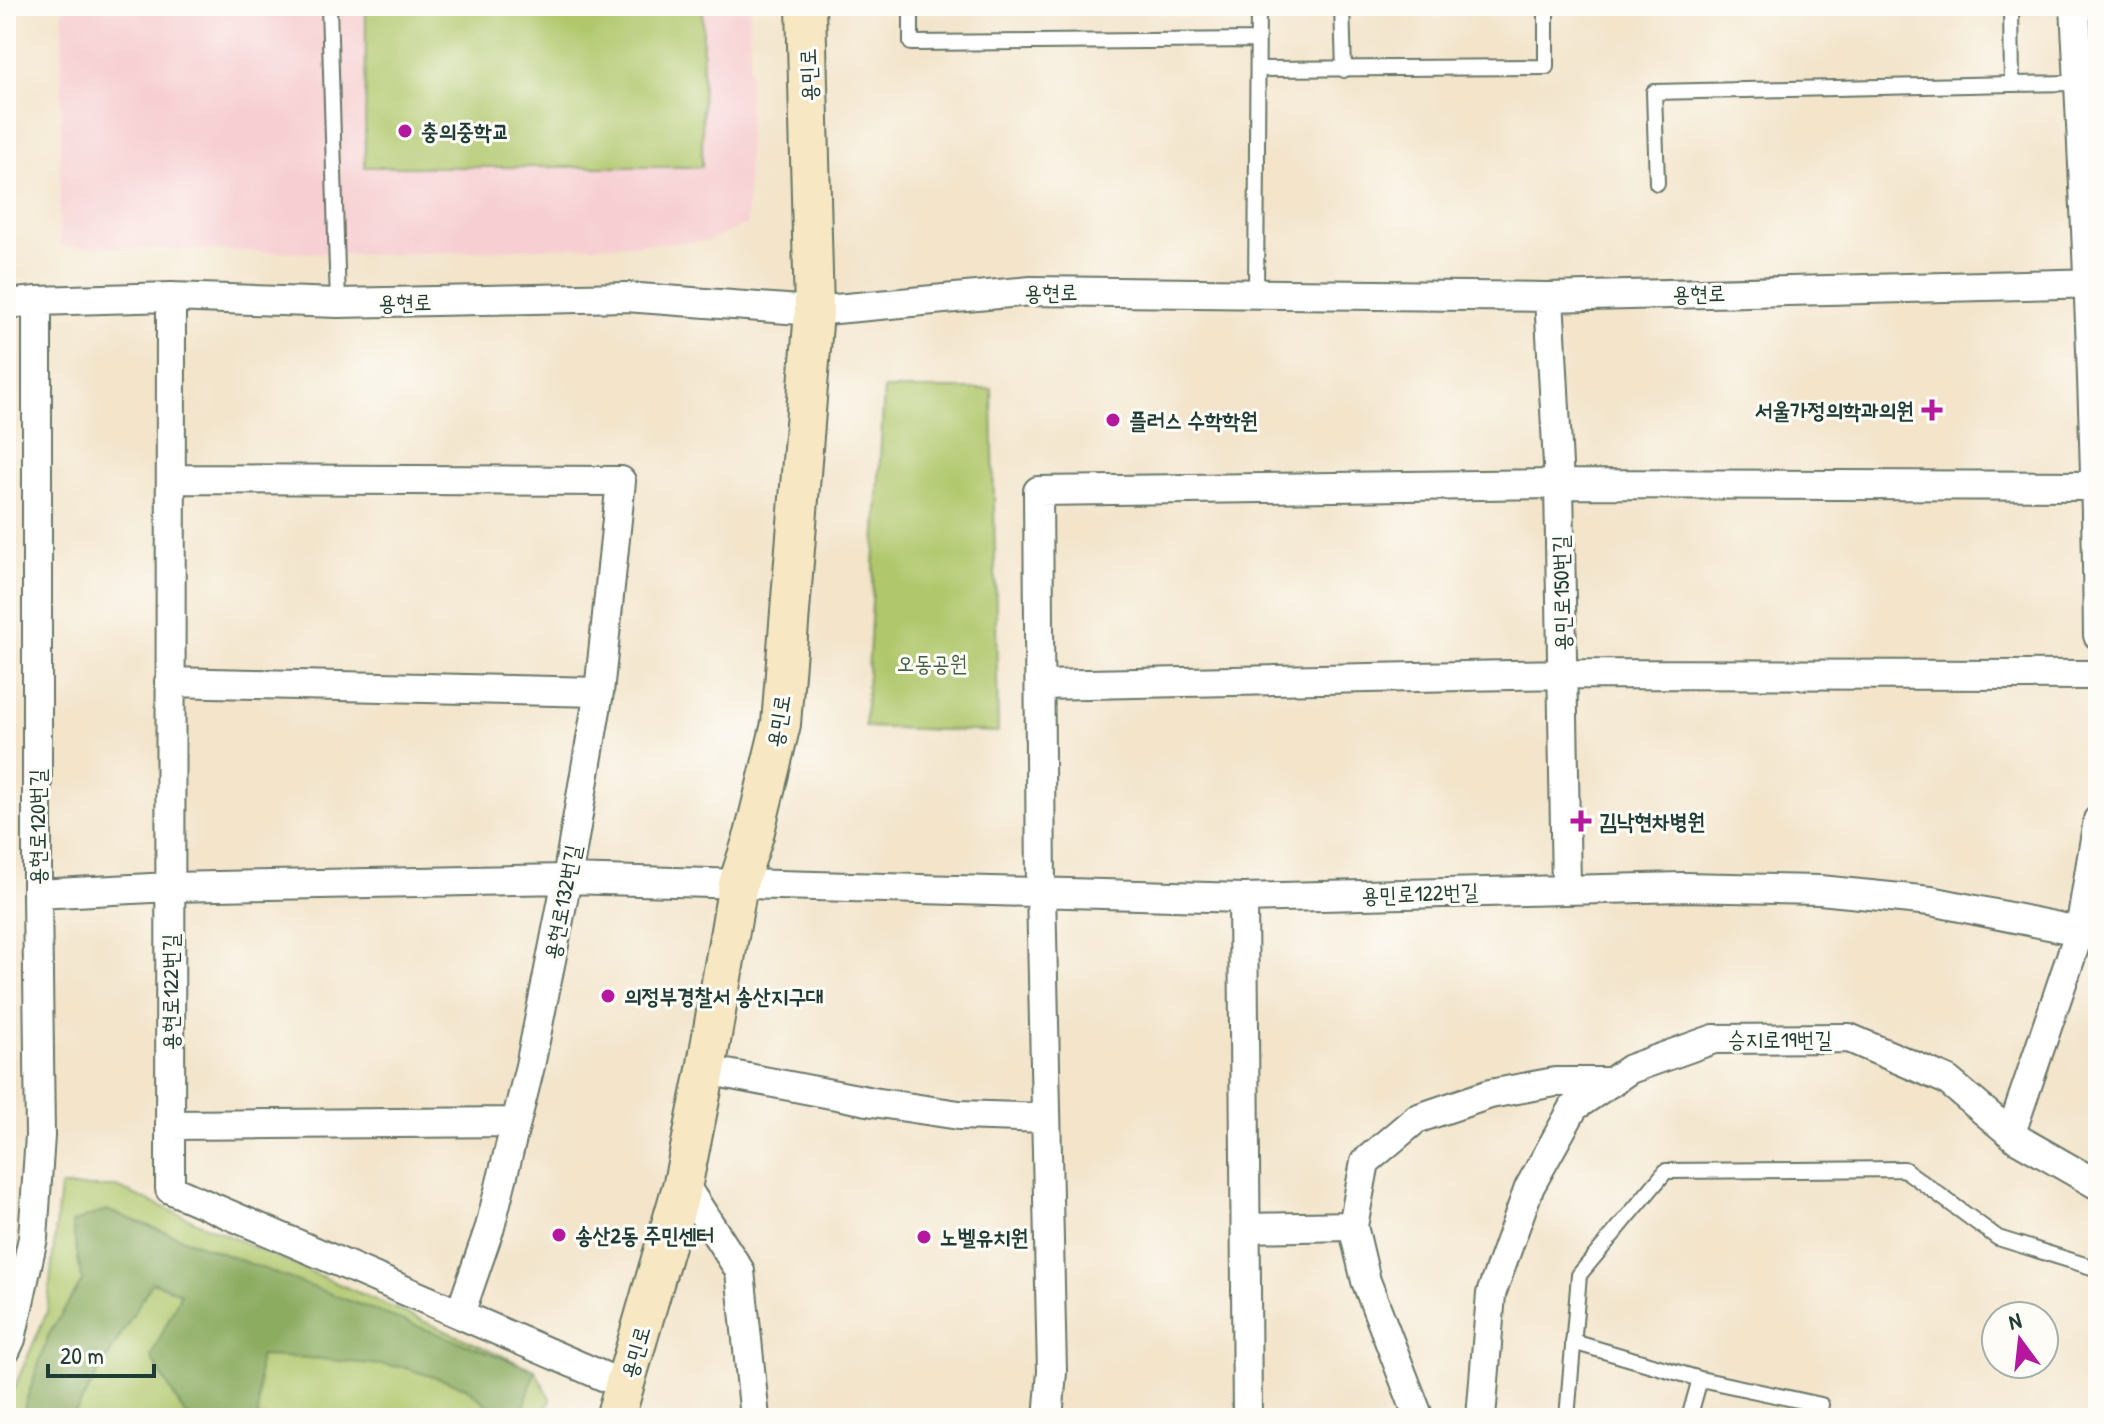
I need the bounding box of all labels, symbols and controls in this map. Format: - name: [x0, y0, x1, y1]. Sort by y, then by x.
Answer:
- street label: 용민로: [792, 48, 824, 102]
- place label: 충의중학교: [421, 116, 510, 146]
- marker: 충의중학교: [396, 122, 414, 140]
- street label: 용현로: [1024, 277, 1078, 307]
- street label: 용현로: [1672, 278, 1726, 308]
- street label: 용현로: [378, 287, 432, 317]
- place label: 서울가정의학과의원: [1755, 395, 1914, 425]
- marker: 서울가정의학과의원: [1921, 399, 1943, 421]
- place label: 플러스 수학학원: [1129, 405, 1258, 435]
- marker: 플러스 수학학원: [1104, 411, 1122, 429]
- street label: 용민로150번길: [1545, 535, 1577, 651]
- park label: 오동공원: [897, 648, 967, 678]
- street label: 용민로: [759, 692, 797, 750]
- street label: 용현로120번길: [22, 768, 52, 885]
- place label: 김낙현차병원: [1599, 806, 1705, 836]
- marker: 김낙현차병원: [1570, 810, 1592, 832]
- street label: 용현로132번길: [536, 842, 588, 962]
- street label: 용민로122번길: [1361, 876, 1479, 910]
- street label: 용현로122번길: [155, 933, 185, 1051]
- place label: 의정부경찰서 송산지구대: [624, 981, 824, 1011]
- marker: 의정부경찰서 송산지구대: [599, 987, 617, 1005]
- street label: 승지로19번길: [1728, 1024, 1833, 1054]
- place label: 송산2동 주민센터: [575, 1220, 714, 1250]
- place label: 노벨유치원: [940, 1222, 1029, 1252]
- marker: 송산2동 주민센터: [550, 1226, 568, 1244]
- marker: 노벨유치원: [915, 1228, 933, 1246]
- north arrow: [1980, 1300, 2060, 1380]
- text: N: [2005, 1305, 2025, 1337]
- street label: 용민로: [613, 1322, 657, 1382]
- scale bar: [48, 1328, 154, 1378]
- text: 20 m: [60, 1339, 104, 1371]

